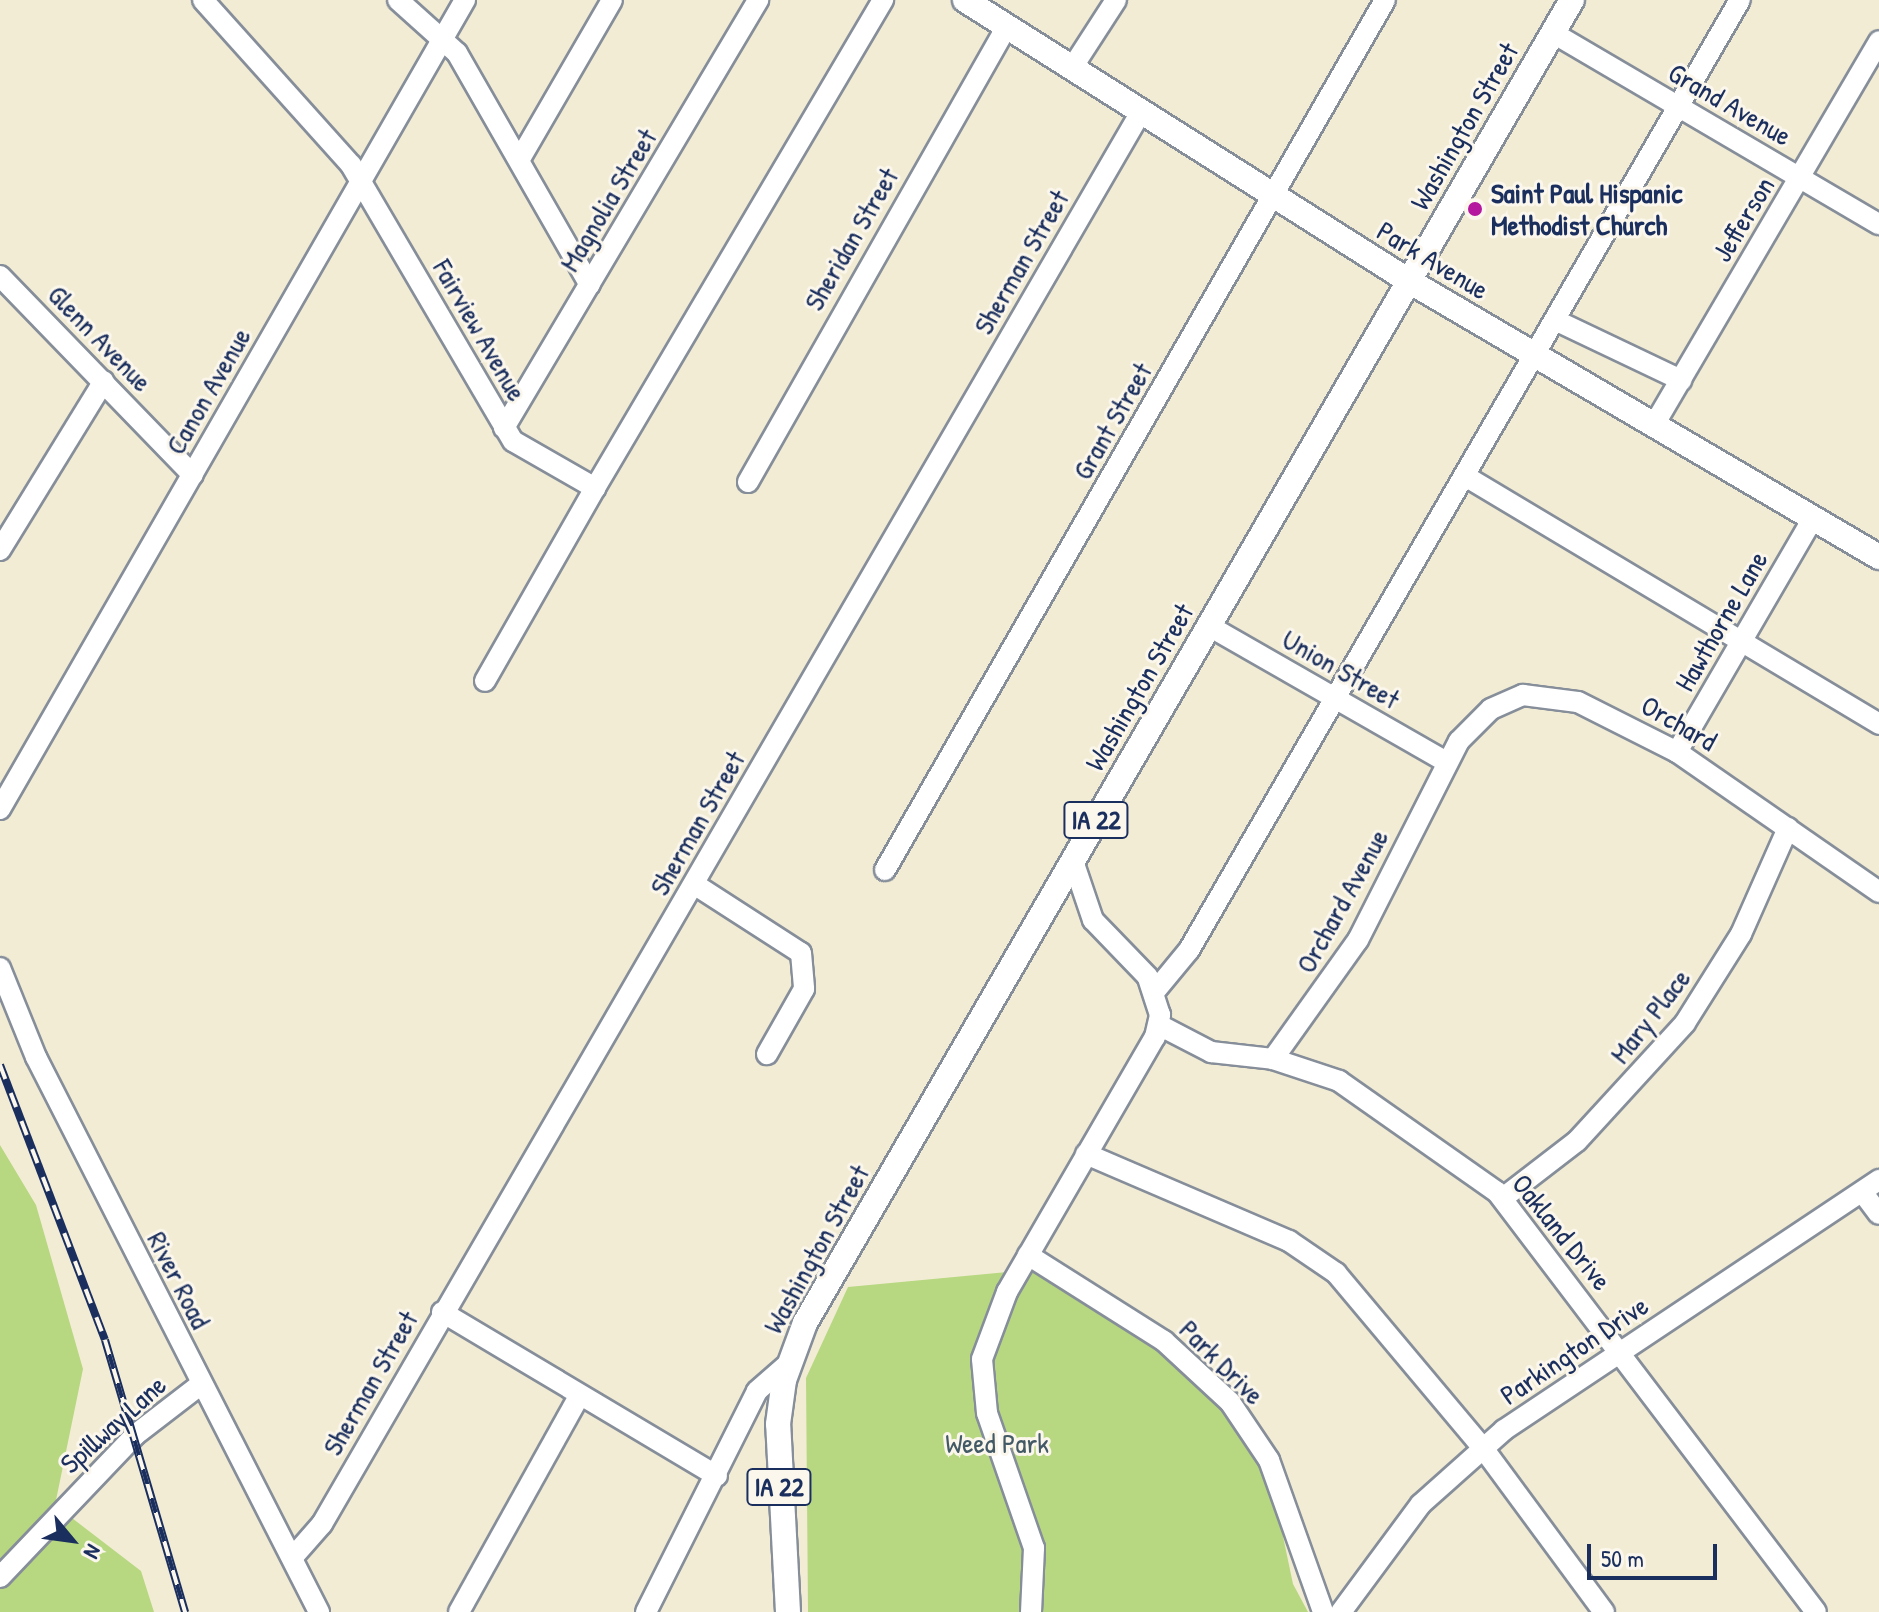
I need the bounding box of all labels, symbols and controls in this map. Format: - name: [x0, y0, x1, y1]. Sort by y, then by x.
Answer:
- street label: Washington Street: [1403, 36, 1525, 216]
- street label: Grand Avenue: [1663, 55, 1797, 153]
- street label: Magnolia Street: [552, 123, 664, 277]
- street label: Sheridan Street: [797, 162, 905, 316]
- street label: Jefferson: [1705, 171, 1781, 267]
- place label: Saint Paul Hispanic Methodist Church: [1491, 176, 1682, 242]
- street label: Sherman Street: [966, 184, 1076, 340]
- marker: Saint Paul Hispanic Methodist Church: [1466, 200, 1484, 218]
- street label: Park Avenue: [1371, 214, 1495, 306]
- street label: Fairview Avenue: [426, 253, 534, 407]
- street label: Glenn Avenue: [41, 278, 159, 398]
- street label: Canon Avenue: [158, 322, 258, 460]
- street label: Grant Street: [1065, 357, 1159, 485]
- street label: Hawthorne Lane: [1667, 545, 1775, 697]
- street label: Washington Street: [1078, 597, 1200, 777]
- street label: Union Street: [1276, 622, 1406, 716]
- street label: Orchard: [1635, 688, 1723, 758]
- street label: Sherman Street: [642, 745, 752, 901]
- road number: IA 22: [1062, 798, 1130, 842]
- street label: Orchard Avenue: [1289, 823, 1395, 979]
- street label: Mary Place: [1603, 962, 1697, 1070]
- street label: Washington Street: [756, 1159, 876, 1339]
- street label: Oakland Drive: [1505, 1167, 1619, 1297]
- street label: River Road: [140, 1226, 218, 1334]
- street label: Parkington Drive: [1494, 1288, 1654, 1412]
- street label: Sherman Street: [315, 1305, 425, 1461]
- street label: Park Drive: [1173, 1313, 1271, 1411]
- street label: Spillway Lane: [53, 1368, 173, 1480]
- park label: Weed Park: [945, 1426, 1049, 1460]
- road number: IA 22: [745, 1465, 813, 1509]
- north arrow: [32, 1500, 112, 1580]
- scale bar: [1591, 1528, 1721, 1578]
- text: N: [77, 1539, 109, 1564]
- text: 50 m: [1601, 1542, 1644, 1574]

